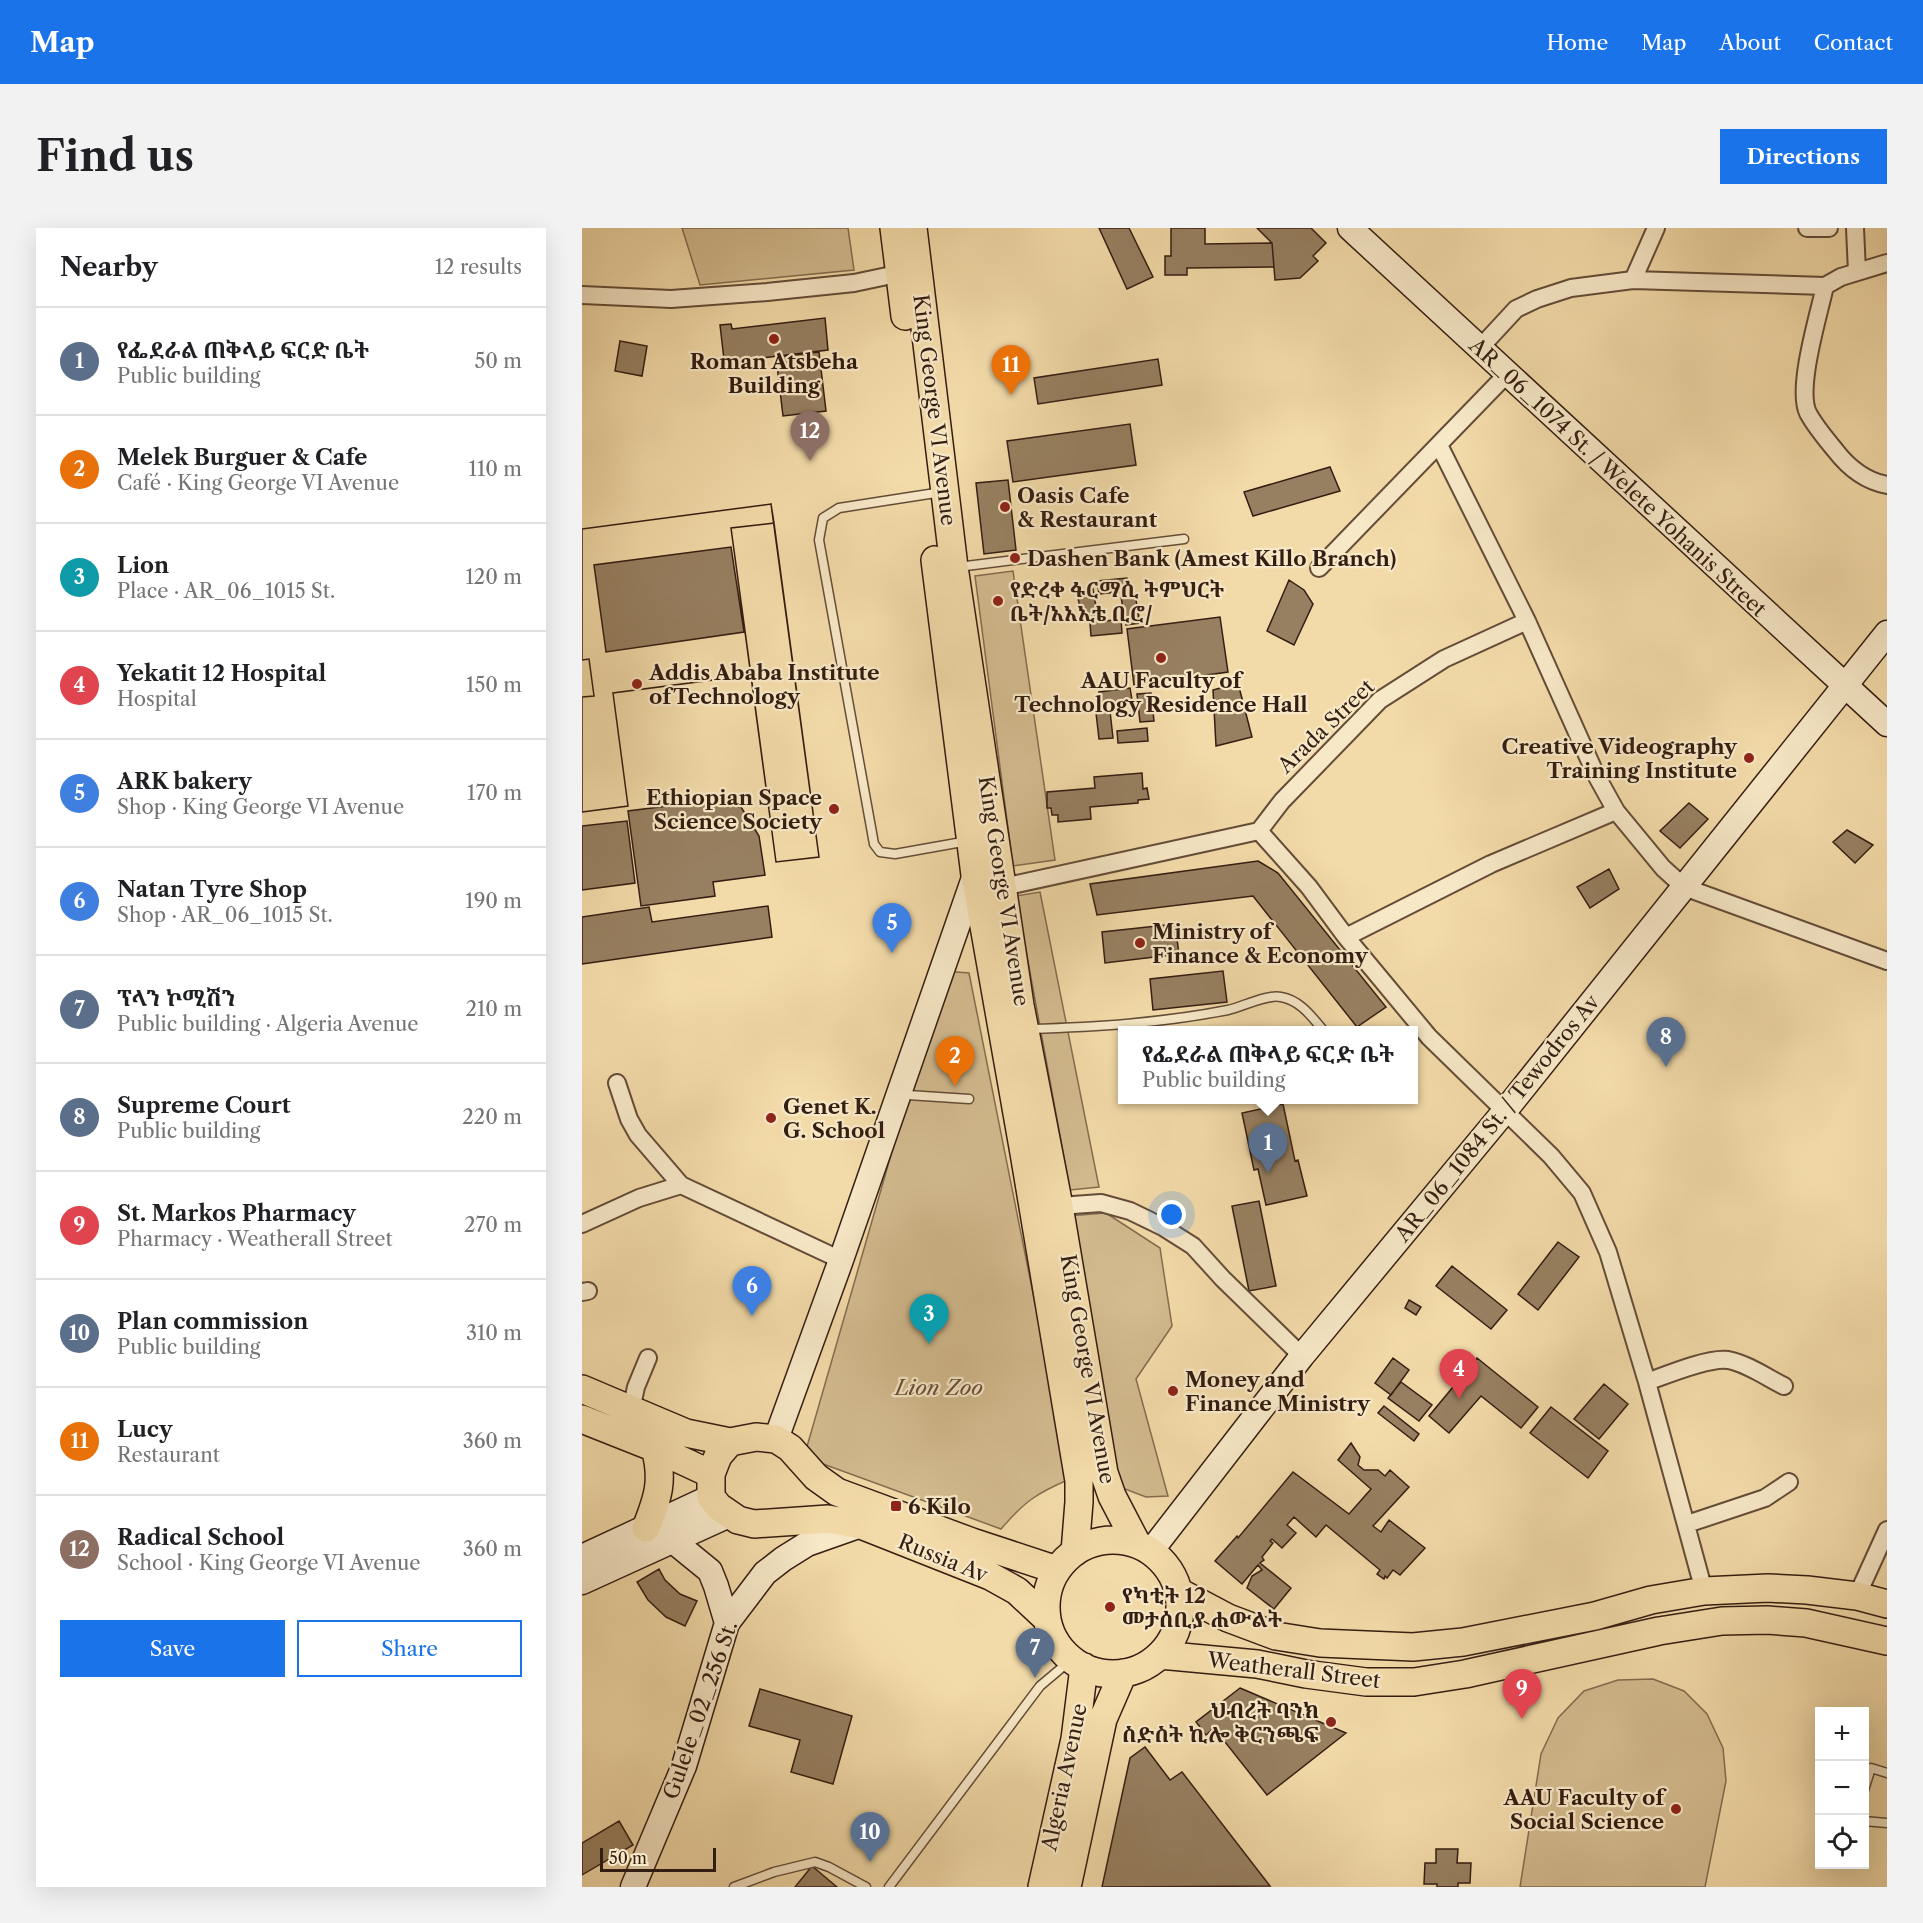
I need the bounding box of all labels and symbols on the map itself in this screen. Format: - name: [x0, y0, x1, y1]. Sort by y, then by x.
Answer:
- street label: King George VI Avenue: [908, 293, 962, 527]
- marker: Roman Atsbeha Building: [767, 332, 781, 346]
- street label: AR_06_1074 St. / Welete Yohanis Street: [1464, 332, 1772, 622]
- pin: 11: [992, 346, 1030, 395]
- place label: Roman Atsbeha Building: [690, 349, 859, 398]
- pin: 12: [790, 412, 830, 461]
- place label: Oasis Cafe & Restaurant: [1017, 483, 1158, 532]
- marker: Oasis Cafe & Restaurant: [998, 500, 1012, 514]
- place label: Dashen Bank (Amest Killo Branch): [1027, 546, 1396, 571]
- marker: Dashen Bank (Amest Killo Branch): [1008, 551, 1022, 565]
- place label: የድረቀ ፋርማሲ ትምህርት ቤት/አአኢቴ ቢሮ/: [1010, 577, 1225, 626]
- marker: የድረቀ ፋርማሲ ትምህርት ቤት/አአኢቴ ቢሮ/: [991, 594, 1005, 608]
- marker: AAU Faculty of Technology Residence Hall: [1154, 651, 1168, 665]
- place label: Addis Ababa Institute ofTechnology: [648, 660, 880, 709]
- place label: AAU Faculty of Technology Residence Hall: [1014, 668, 1308, 717]
- street label: Arada Street: [1272, 674, 1380, 779]
- marker: Addis Ababa Institute ofTechnology: [630, 677, 644, 691]
- place label: Creative Videography Training Institute: [1502, 734, 1738, 783]
- marker: Creative Videography Training Institute: [1742, 751, 1756, 765]
- street label: King George VI Avenue: [973, 774, 1035, 1008]
- place label: Ethiopian Space Science Society: [646, 785, 823, 834]
- marker: Ethiopian Space Science Society: [827, 802, 841, 816]
- pin: 5: [872, 904, 912, 953]
- place label: Ministry of Finance & Economy: [1152, 919, 1369, 968]
- marker: Ministry of Finance & Economy: [1133, 936, 1147, 950]
- street label: AR_06_1084 St. / Tewodros Av: [1389, 989, 1605, 1247]
- pin: 8: [1646, 1018, 1686, 1067]
- pin: 2: [936, 1036, 974, 1086]
- place label: Genet K. G. School: [783, 1094, 885, 1143]
- marker: Genet K. G. School: [764, 1111, 778, 1125]
- pin: 1: [1248, 1124, 1288, 1173]
- your location: [1157, 1200, 1186, 1229]
- street label: King George VI Avenue: [1055, 1252, 1121, 1486]
- pin: 6: [732, 1266, 772, 1316]
- pin: 3: [910, 1294, 948, 1344]
- pin: 4: [1440, 1350, 1478, 1399]
- place label: Money and Finance Ministry: [1185, 1367, 1371, 1416]
- park label: Lion Zoo: [893, 1375, 983, 1400]
- marker: Money and Finance Ministry: [1166, 1384, 1180, 1398]
- place label: 6 Kilo: [908, 1494, 971, 1519]
- marker: 6 Kilo: [889, 1499, 903, 1513]
- street label: Russia Av: [895, 1529, 992, 1587]
- place label: የካቲት 12 መታሰቢያ ሐውልት: [1122, 1583, 1283, 1632]
- marker: የካቲት 12 መታሰቢያ ሐውልት: [1103, 1600, 1117, 1614]
- street label: Gulele_02_256 St.: [658, 1618, 742, 1802]
- pin: 7: [1016, 1628, 1054, 1678]
- street label: Weatherall Street: [1205, 1647, 1382, 1693]
- pin: 9: [1502, 1670, 1542, 1719]
- place label: ህብረት ባንክ ስድስት ኪሎ ቅርንጫፍ: [1122, 1698, 1319, 1747]
- street label: Algeria Avenue: [1036, 1701, 1092, 1854]
- marker: ህብረት ባንክ ስድስት ኪሎ ቅርንጫፍ: [1324, 1715, 1338, 1729]
- place label: AAU Faculty of Social Science: [1503, 1785, 1667, 1834]
- marker: AAU Faculty of Social Science: [1669, 1802, 1683, 1816]
- pin: 10: [850, 1812, 890, 1862]
- scale bar: [600, 1845, 716, 1872]

